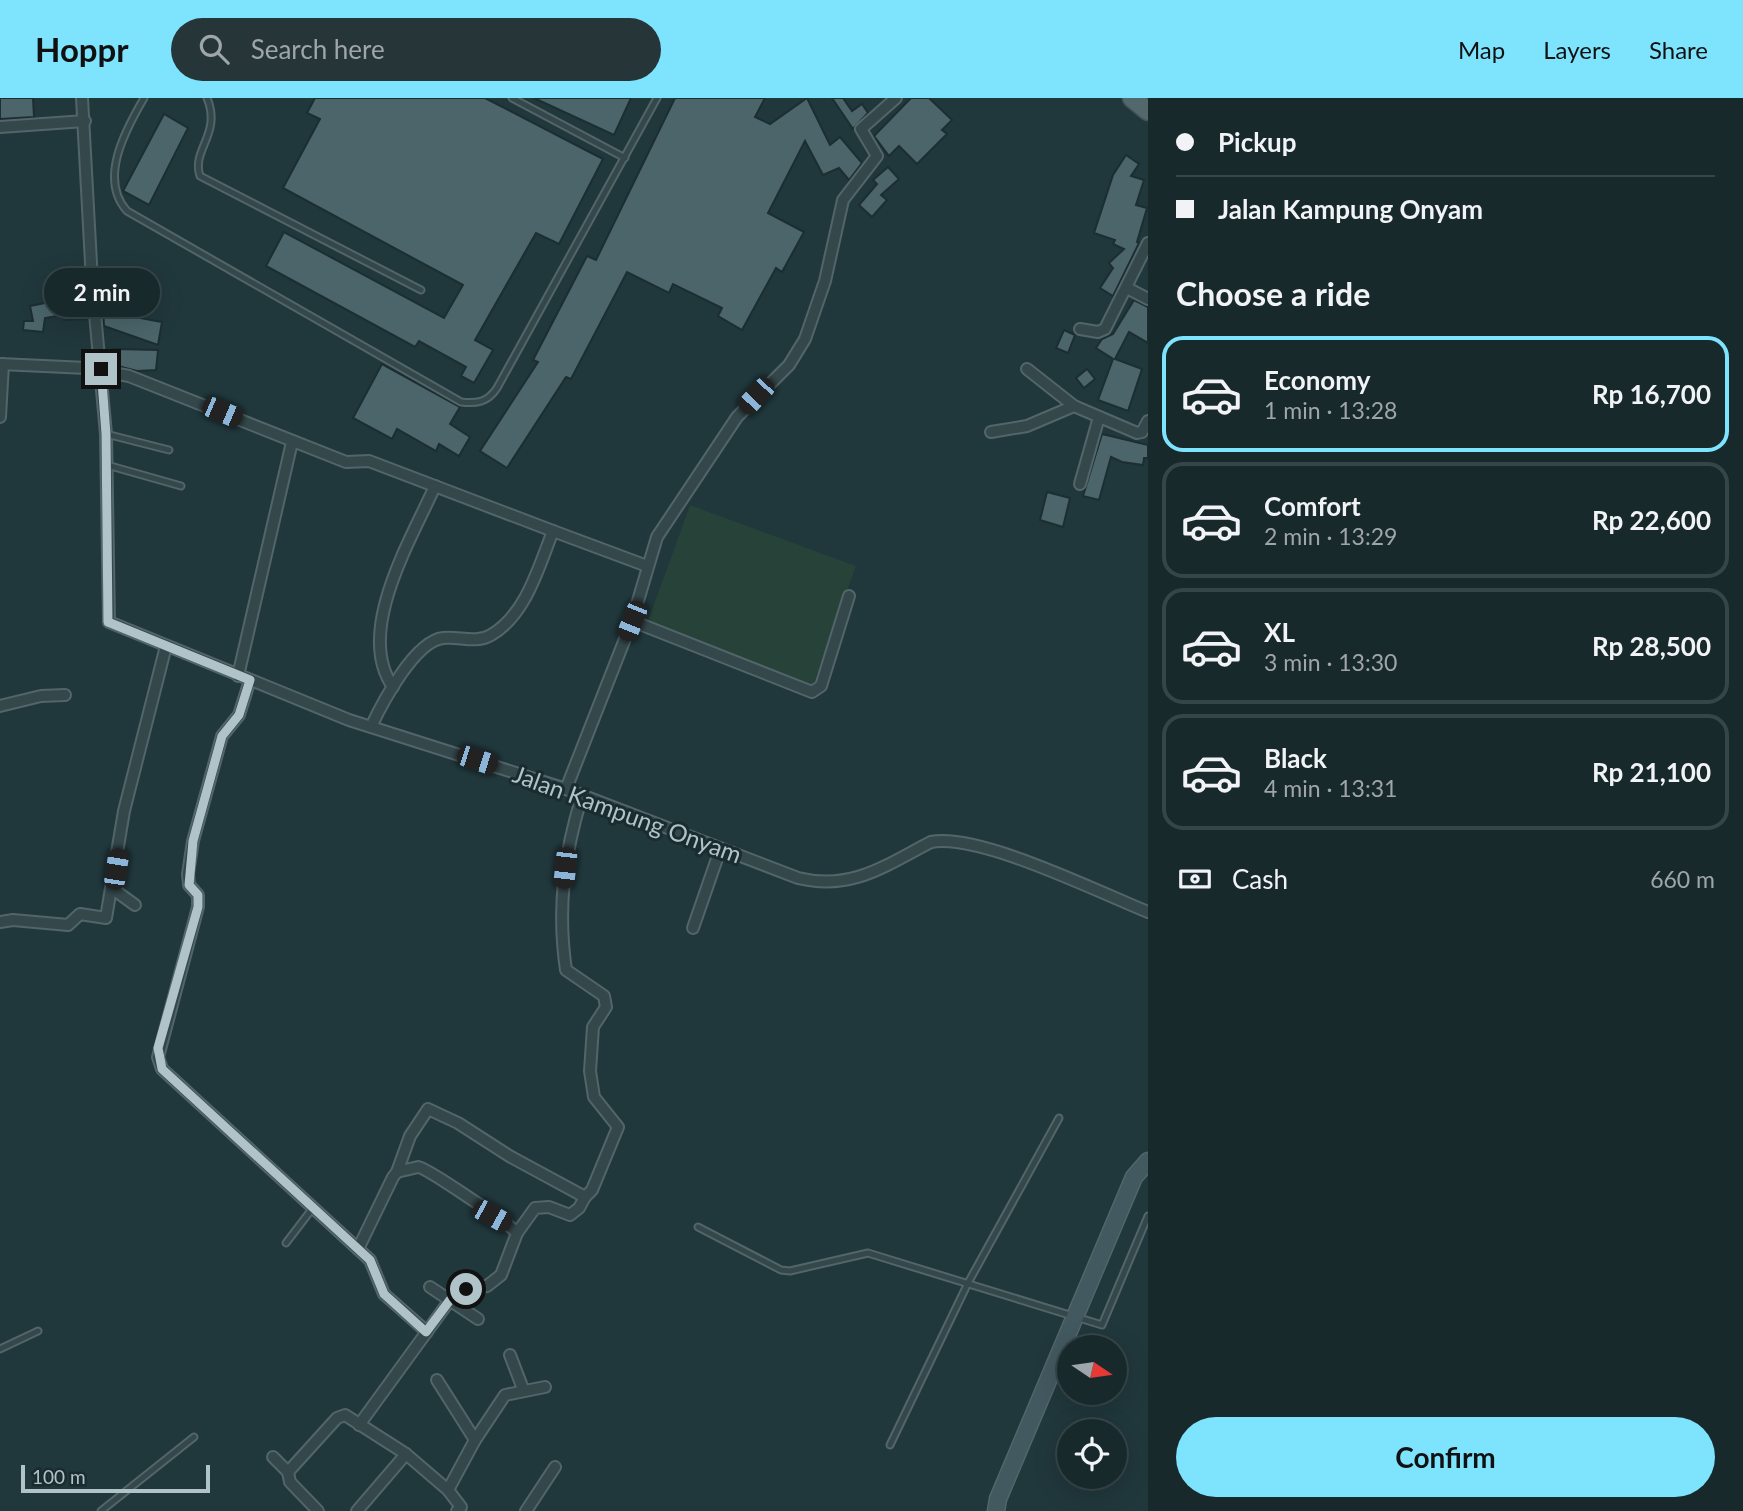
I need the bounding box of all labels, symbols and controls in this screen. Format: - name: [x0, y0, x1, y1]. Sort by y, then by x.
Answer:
- search box: [171, 18, 661, 81]
- text: Hoppr: [35, 29, 129, 69]
- icon: search: [195, 30, 233, 68]
- text: Search here: [251, 33, 385, 65]
- text: Map: [1458, 35, 1505, 64]
- text: Layers: [1543, 35, 1611, 64]
- text: Share: [1649, 35, 1708, 64]
- text: Pickup: [1218, 126, 1297, 158]
- text: Jalan Kampung Onyam: [1218, 193, 1483, 225]
- callout: 2 min: [43, 268, 159, 316]
- text: Choose a ride: [1176, 274, 1370, 313]
- text: 2 min: [73, 278, 131, 306]
- route end: [85, 353, 117, 385]
- icon: car: [1180, 363, 1243, 426]
- text: Economy: [1264, 364, 1370, 396]
- car: [734, 373, 779, 419]
- text: Rp 16,700: [1592, 378, 1711, 410]
- car: [199, 394, 246, 430]
- text: 1 min · 13:28: [1264, 396, 1397, 424]
- icon: car: [1180, 489, 1243, 552]
- text: Comfort: [1264, 490, 1361, 522]
- text: Rp 22,600: [1592, 504, 1711, 536]
- text: 2 min · 13:29: [1264, 522, 1397, 550]
- car: [615, 598, 650, 644]
- icon: car: [1180, 615, 1243, 678]
- text: XL: [1264, 616, 1295, 648]
- text: Rp 28,500: [1592, 630, 1711, 662]
- text: 3 min · 13:30: [1264, 648, 1397, 676]
- icon: car: [1180, 741, 1243, 804]
- text: Black: [1264, 742, 1327, 774]
- car: [454, 744, 501, 776]
- text: Rp 21,100: [1592, 756, 1711, 788]
- street label: Jalan Kampung Onyam: [509, 759, 746, 868]
- text: 4 min · 13:31: [1264, 774, 1397, 802]
- car: [553, 846, 578, 890]
- car: [103, 847, 130, 891]
- icon: cash: [1176, 860, 1214, 898]
- text: Cash: [1232, 863, 1288, 895]
- text: 660 m: [1650, 865, 1715, 893]
- car: [469, 1197, 516, 1235]
- route start: [450, 1273, 482, 1305]
- north arrow: [1057, 1335, 1127, 1405]
- map controls: [1057, 1335, 1127, 1489]
- button: Confirm: [1176, 1417, 1715, 1497]
- button: locate: [1057, 1419, 1127, 1489]
- scale bar: [21, 1462, 210, 1494]
- text: 100 m: [32, 1465, 86, 1488]

